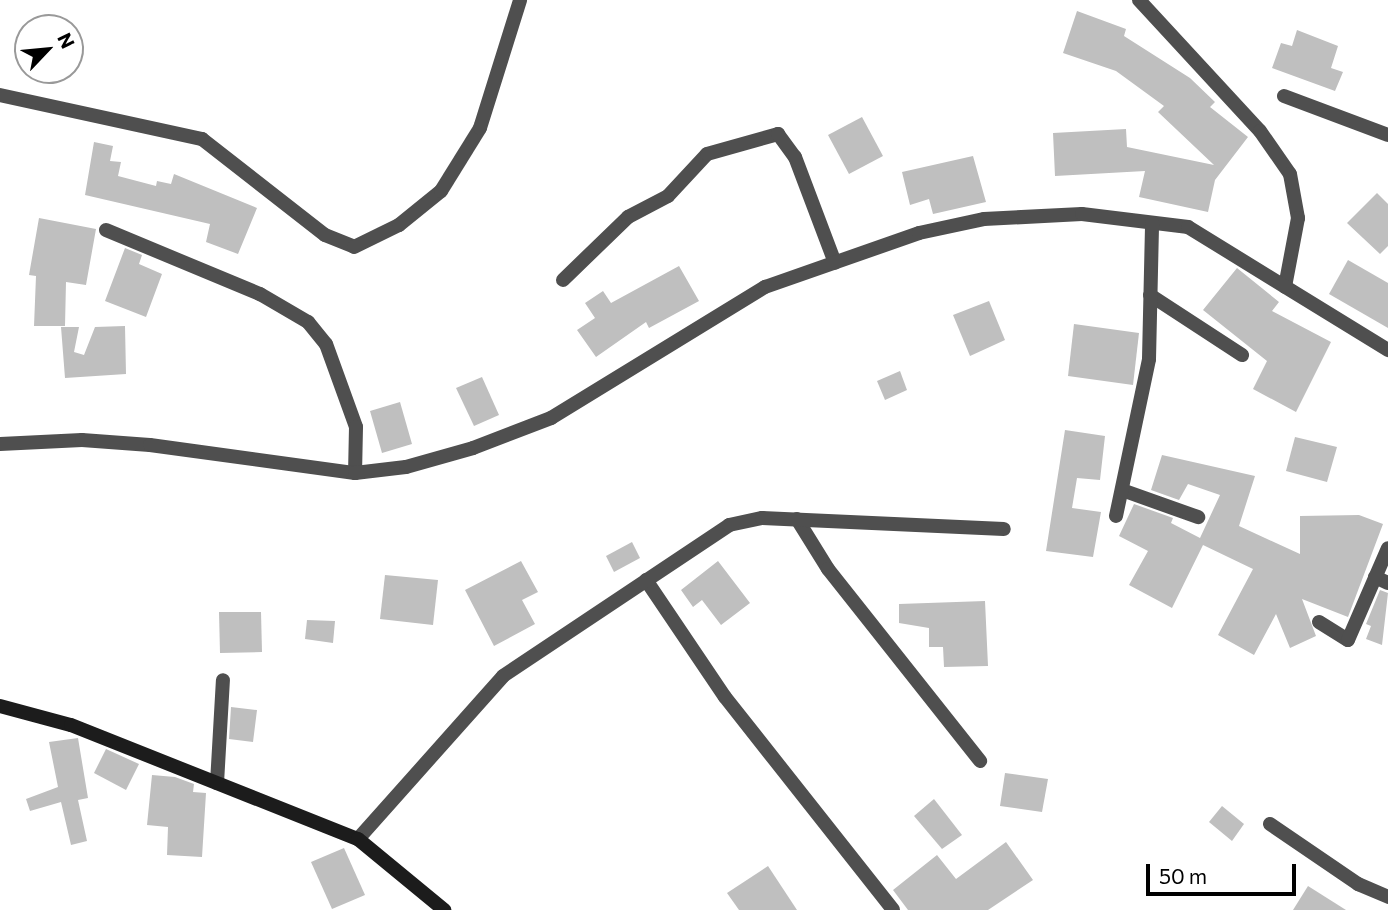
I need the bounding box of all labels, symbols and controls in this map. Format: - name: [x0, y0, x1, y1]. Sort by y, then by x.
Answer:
- north arrow: [14, 14, 84, 84]
- text: N: [53, 29, 80, 52]
- scale bar: [1150, 850, 1300, 894]
- text: 50 m: [1159, 863, 1207, 888]

